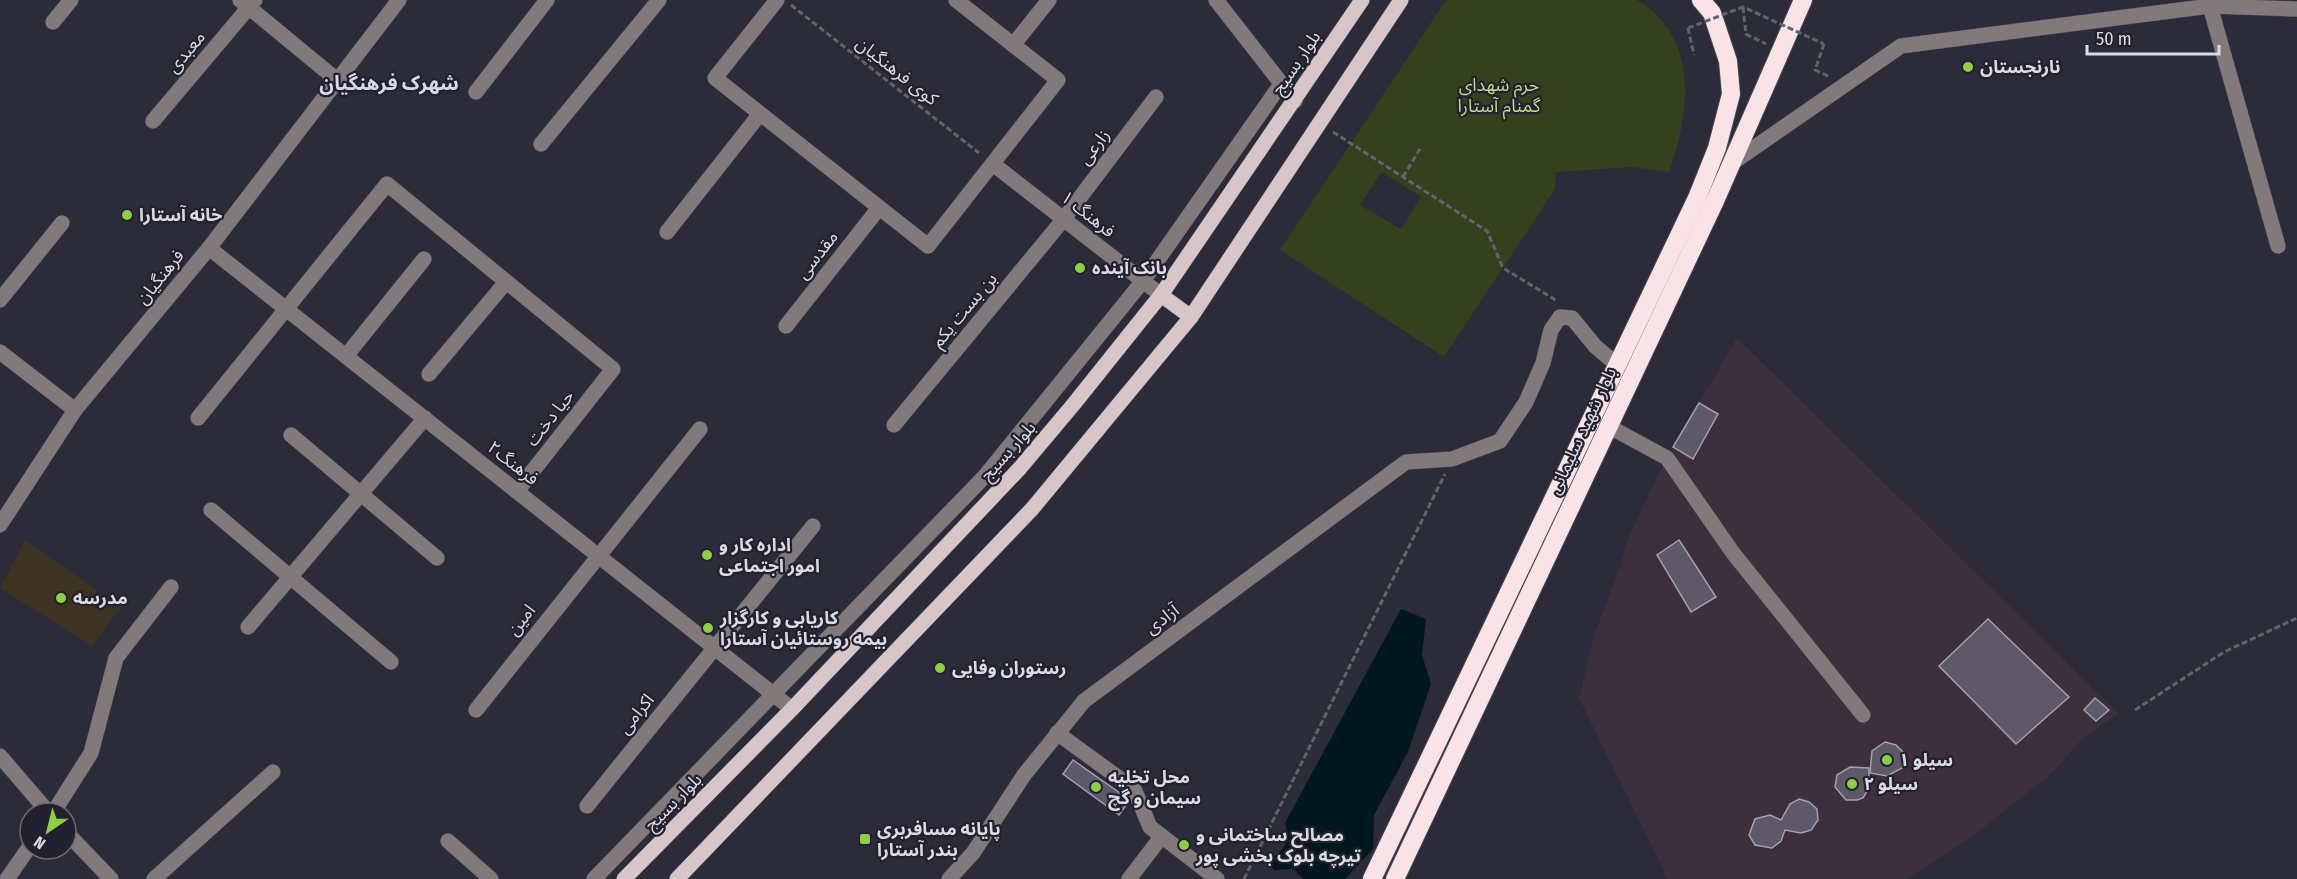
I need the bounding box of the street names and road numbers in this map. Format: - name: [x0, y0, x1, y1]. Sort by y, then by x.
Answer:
- street label: معبدی: [162, 26, 210, 78]
- street label: بلوار بسیج: [1267, 27, 1327, 100]
- street label: کوی فرهنگیان: [852, 32, 943, 110]
- street label: زارعی: [1074, 125, 1114, 169]
- street label: فرهنگ ۱: [1056, 186, 1120, 242]
- street label: مقدسی: [791, 226, 843, 284]
- street label: فرهنگیان: [131, 245, 189, 309]
- street label: بن بست یکم: [926, 268, 1003, 353]
- street label: بلوار شهید سلیمانی: [1543, 364, 1621, 498]
- street label: حیا دخت: [521, 385, 579, 451]
- street label: بلوار بسیج: [976, 417, 1042, 487]
- street label: فرهنگ۲: [483, 436, 543, 490]
- street label: آزادی: [1141, 599, 1184, 639]
- street label: امین: [502, 600, 540, 640]
- street label: اکرامی: [613, 689, 659, 739]
- street label: بلوار بسیج: [640, 769, 708, 837]

